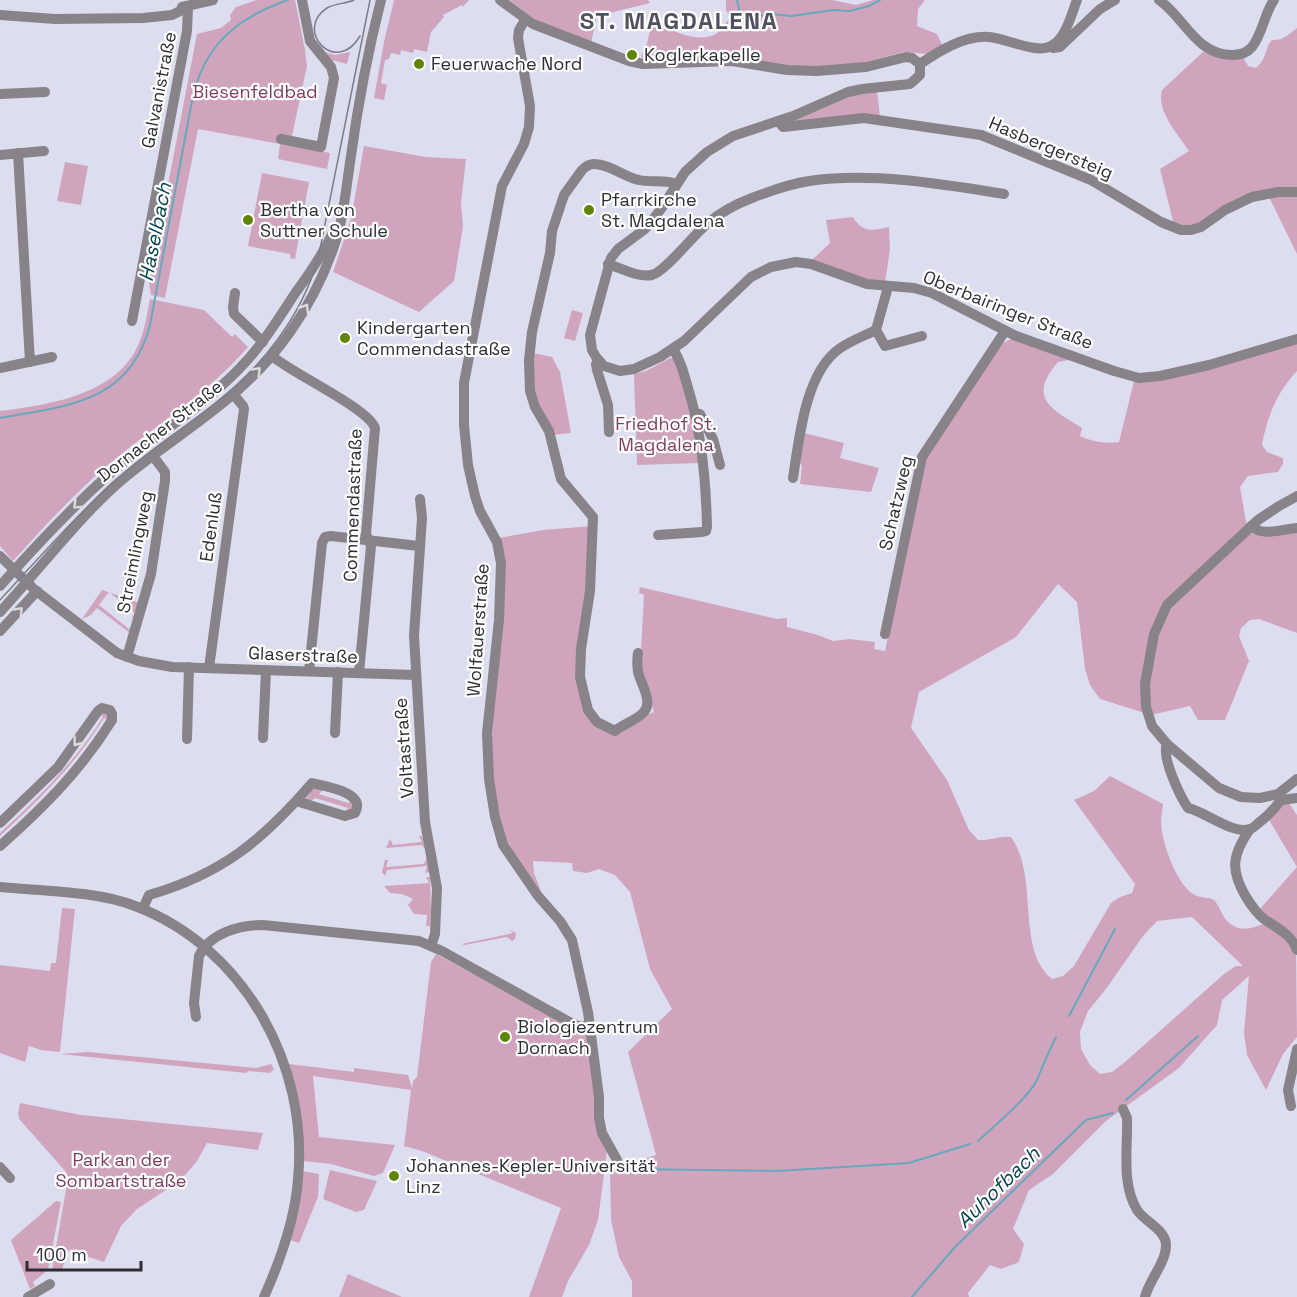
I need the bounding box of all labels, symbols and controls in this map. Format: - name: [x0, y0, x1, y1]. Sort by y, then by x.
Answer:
- district label: ST. MAGDALENA: [580, 5, 778, 36]
- street label: Galvanistraße: [136, 30, 181, 150]
- place label: Koglerkapelle: [644, 43, 761, 66]
- marker: Koglerkapelle: [625, 48, 639, 62]
- place label: Feuerwache Nord: [431, 52, 582, 75]
- marker: Feuerwache Nord: [412, 57, 426, 71]
- park label: Biesenfeldbad: [192, 80, 318, 103]
- street label: Hasbergersteig: [986, 111, 1117, 184]
- water label: Haselbach: [133, 180, 177, 284]
- place label: Pfarrkirche St. Magdalena: [601, 188, 725, 232]
- place label: Bertha von Suttner Schule: [260, 198, 388, 242]
- marker: Pfarrkirche St. Magdalena: [582, 203, 596, 217]
- marker: Bertha von Suttner Schule: [241, 213, 255, 227]
- street label: Oberbairinger Straße: [920, 265, 1097, 354]
- one-way arrow: [298, 304, 310, 314]
- place label: Kindergarten Commendastraße: [357, 316, 511, 360]
- marker: Kindergarten Commendastraße: [338, 331, 352, 345]
- one-way arrow: [250, 367, 261, 378]
- street label: Dornacher Straße: [92, 374, 227, 487]
- park label: Friedhof St. Magdalena: [615, 412, 717, 456]
- street label: Commendastraße: [338, 428, 367, 582]
- street label: Schatzweg: [873, 453, 918, 553]
- street label: Streimlingweg: [111, 489, 158, 615]
- street label: Edenluß: [194, 491, 227, 563]
- one-way arrow: [74, 497, 85, 508]
- street label: Wolfauerstraße: [461, 563, 494, 697]
- one-way arrow: [11, 608, 22, 619]
- street label: Glaserstraße: [248, 641, 358, 668]
- street label: Voltastraße: [389, 697, 418, 799]
- one-way arrow: [73, 735, 84, 746]
- place label: Biologiezentrum Dornach: [517, 1015, 658, 1059]
- marker: Biologiezentrum Dornach: [498, 1030, 512, 1044]
- water label: Auhofbach: [951, 1140, 1046, 1233]
- park label: Park an der Sombartstraße: [56, 1148, 187, 1192]
- place label: Johannes-Kepler-Universität Linz: [406, 1154, 656, 1198]
- marker: Johannes-Kepler-Universität Linz: [387, 1169, 401, 1183]
- scale bar: [27, 1234, 141, 1272]
- text: 100 m: [36, 1243, 87, 1266]

